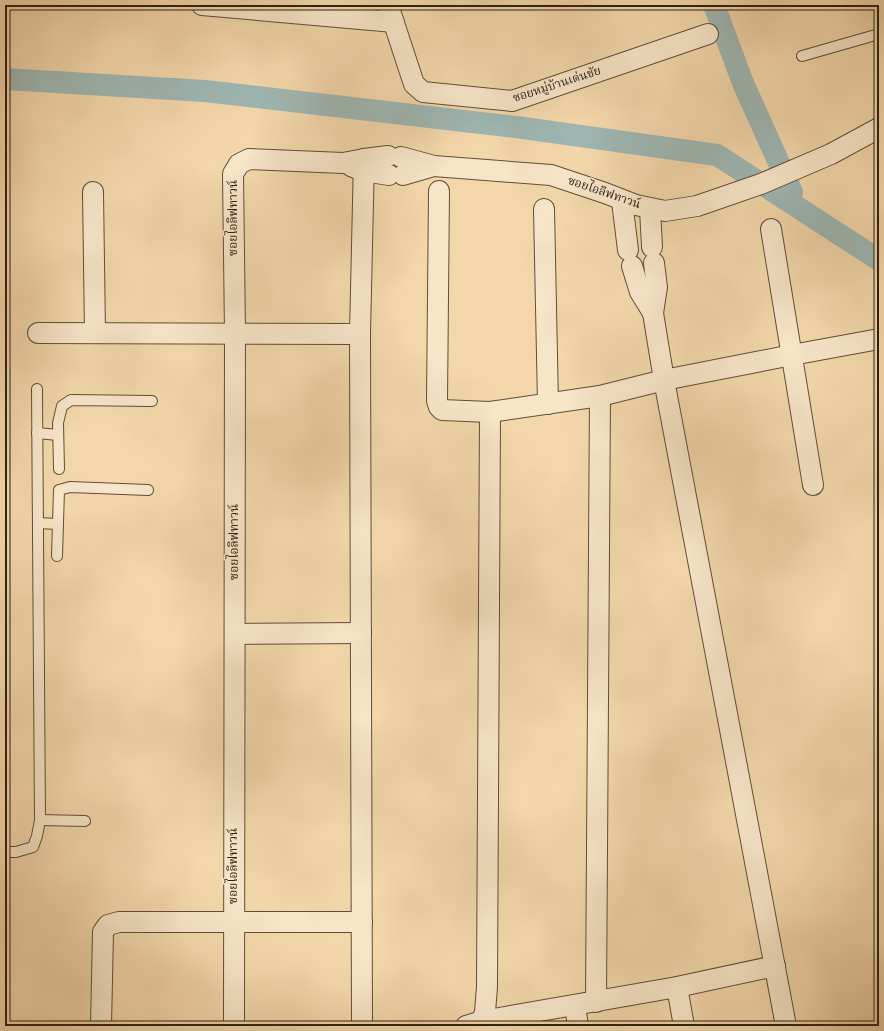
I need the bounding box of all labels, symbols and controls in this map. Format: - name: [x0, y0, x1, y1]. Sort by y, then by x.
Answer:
- street label: ซอยหมู่บ้านเด่นชัย: [511, 63, 603, 107]
- street label: ซอยไอลีฟทาวน์: [565, 171, 643, 213]
- street label: ซอยไอลีฟทาวน์: [224, 180, 242, 256]
- street label: ซอยไอลีฟทาวน์: [225, 504, 243, 580]
- street label: ซอยไอลีฟทาวน์: [224, 828, 242, 904]

